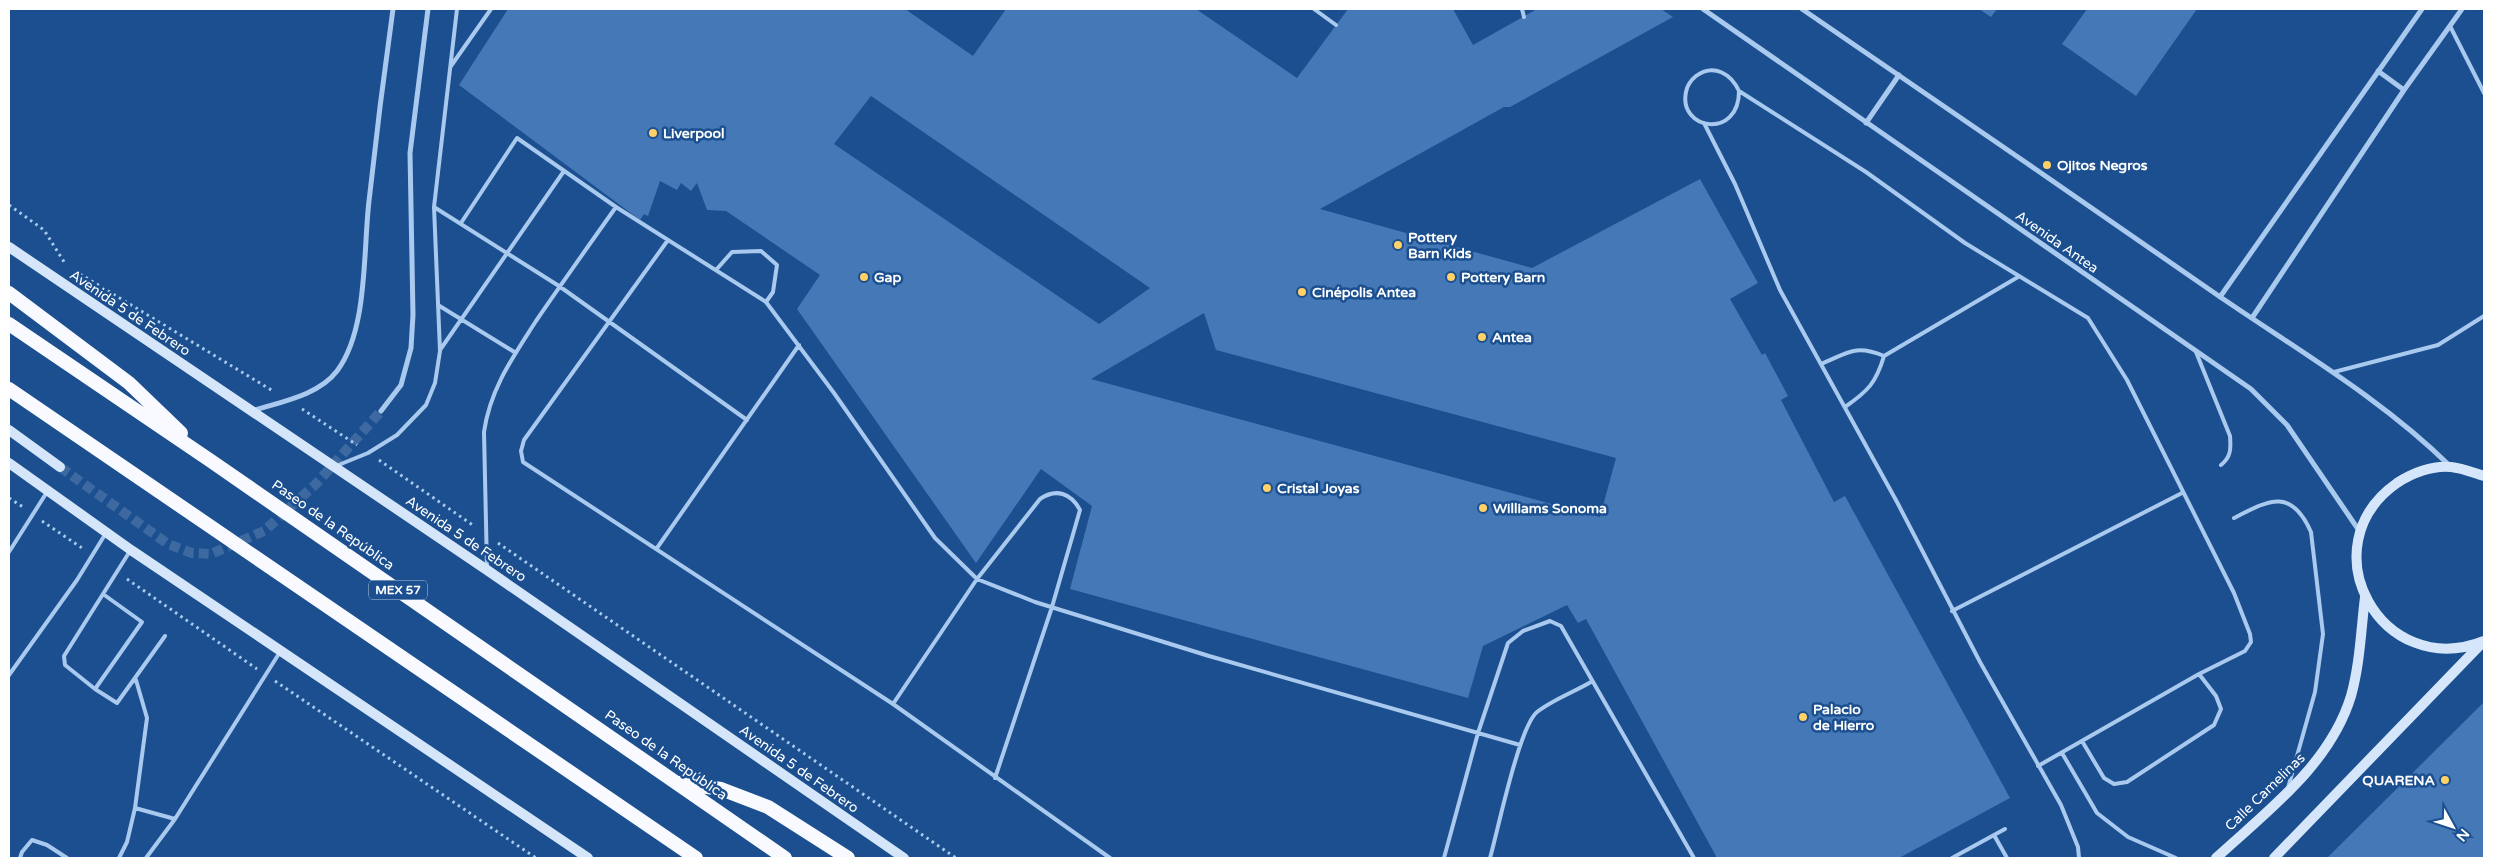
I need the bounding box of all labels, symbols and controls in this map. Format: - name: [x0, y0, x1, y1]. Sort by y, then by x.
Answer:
- place label: Liverpool: [663, 125, 725, 142]
- marker: Liverpool: [647, 127, 659, 139]
- place label: Ojitos Negros: [2057, 157, 2148, 174]
- marker: Ojitos Negros: [2041, 159, 2053, 171]
- street label: Avenida Antea: [2012, 207, 2102, 277]
- place label: Pottery Barn Kids: [1408, 229, 1472, 262]
- marker: Pottery Barn Kids: [1392, 239, 1404, 251]
- street label: Avenida 5 de Febrero: [66, 266, 194, 360]
- place label: Gap: [874, 269, 901, 286]
- place label: Pottery Barn: [1461, 269, 1545, 286]
- marker: Gap: [858, 271, 870, 283]
- marker: Pottery Barn: [1445, 271, 1457, 283]
- place label: Cinépolis Antea: [1312, 284, 1416, 301]
- marker: Cinépolis Antea: [1296, 286, 1308, 298]
- place label: Antea: [1492, 329, 1532, 346]
- marker: Antea: [1476, 331, 1488, 343]
- street label: Paseo de la República: [269, 476, 397, 574]
- place label: Cristal Joyas: [1277, 480, 1360, 497]
- marker: Cristal Joyas: [1261, 482, 1273, 494]
- street label: Avenida 5 de Febrero: [402, 492, 530, 586]
- place label: Williams Sonoma: [1493, 500, 1607, 517]
- marker: Williams Sonoma: [1477, 502, 1489, 514]
- road number: MEX 57: [369, 580, 427, 600]
- place label: Palacio de Hierro: [1813, 701, 1875, 734]
- street label: Paseo de la República: [602, 706, 730, 804]
- marker: Palacio de Hierro: [1797, 711, 1809, 723]
- street label: Avenida 5 de Febrero: [736, 721, 862, 817]
- street label: Calle Camelinas: [2221, 749, 2309, 834]
- place label: QUARENA: [2362, 772, 2436, 789]
- marker: QUARENA: [2439, 774, 2451, 786]
- north arrow: [2428, 802, 2478, 852]
- text: N: [2452, 825, 2473, 845]

